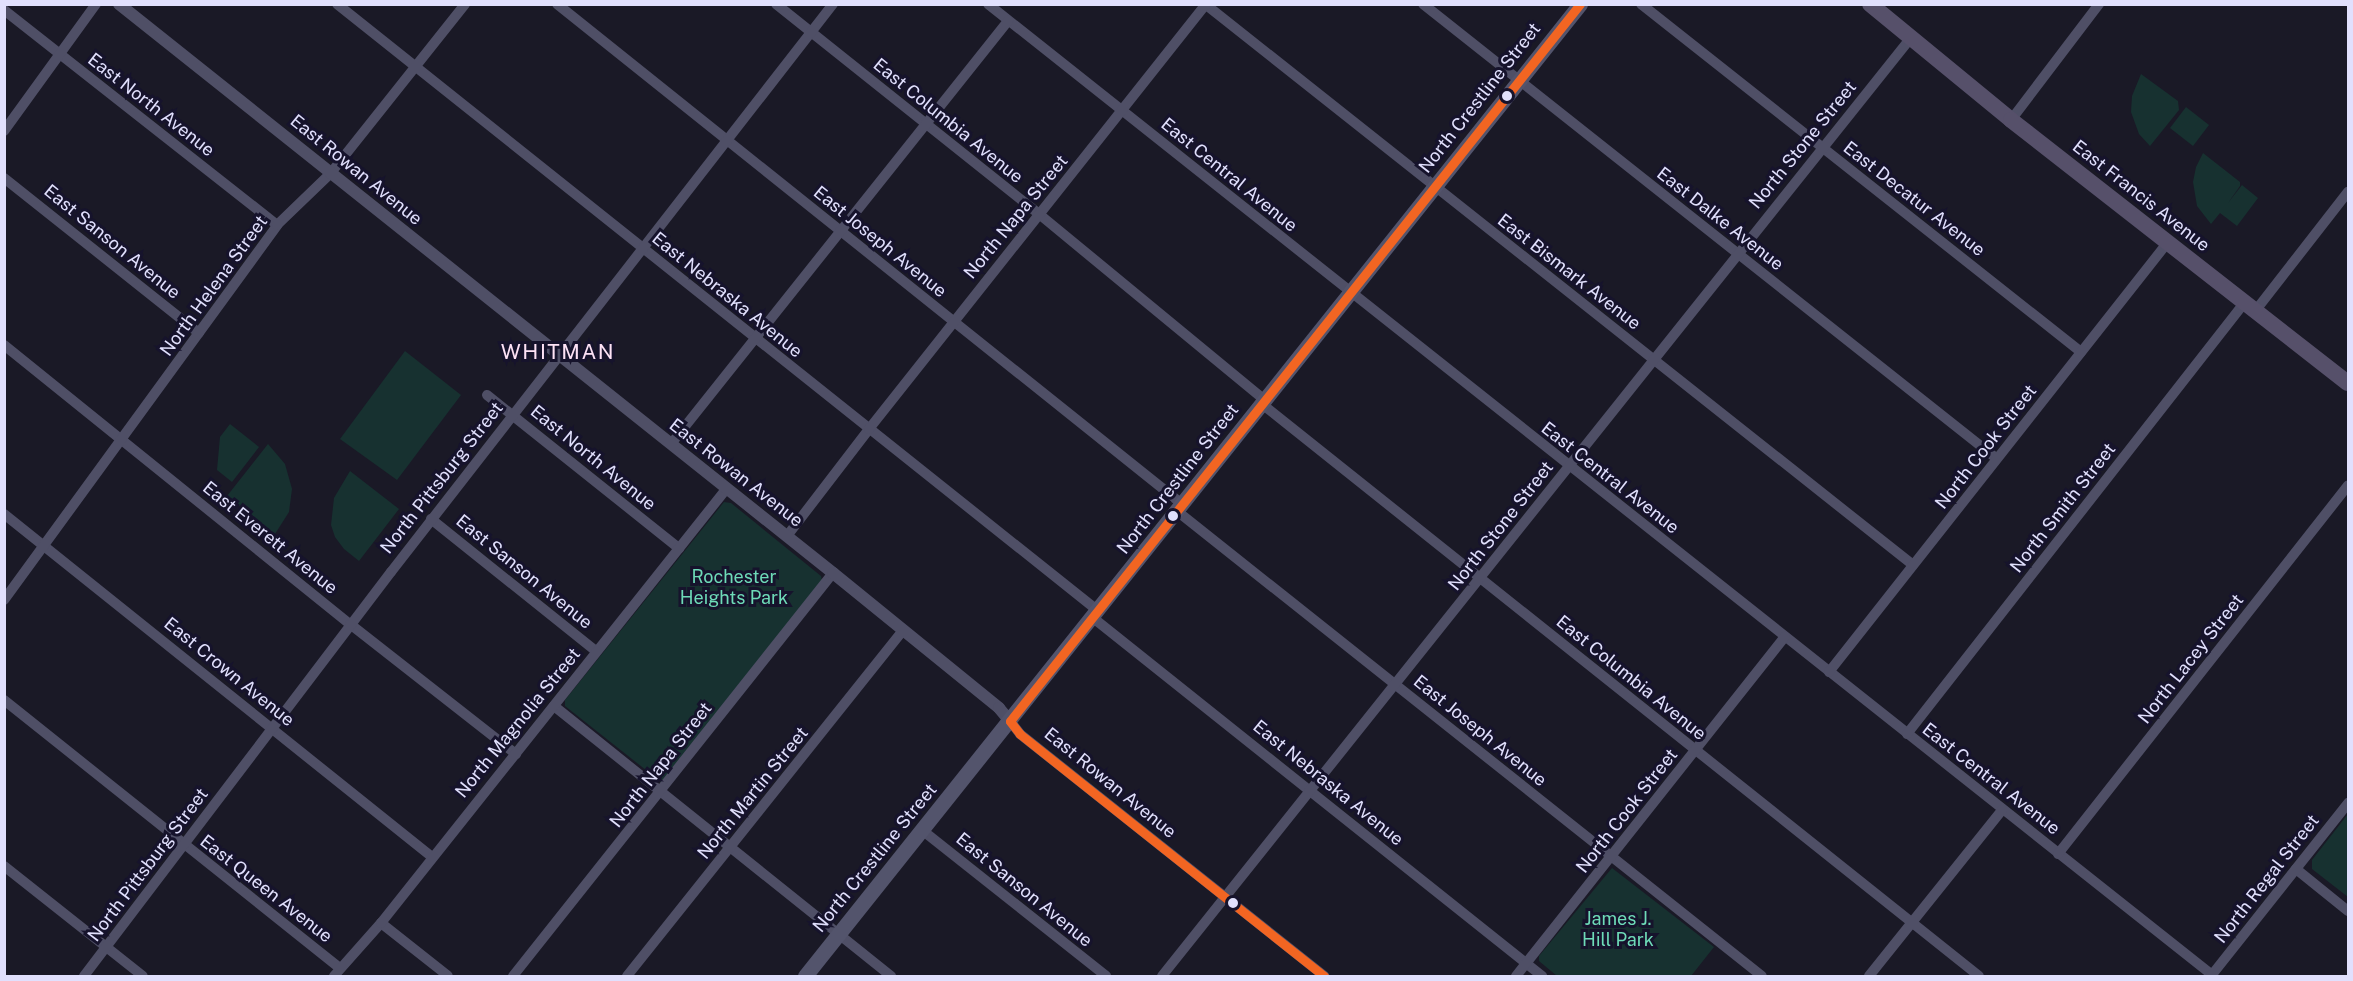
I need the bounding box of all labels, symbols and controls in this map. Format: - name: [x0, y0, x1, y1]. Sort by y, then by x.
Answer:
- street label: North Crestline Street: [1415, 18, 1545, 178]
- street label: East North Avenue: [83, 49, 219, 161]
- street label: East Columbia Avenue: [869, 54, 1027, 188]
- street label: North Stone Street: [1745, 77, 1861, 213]
- unlabelled marker: [1501, 90, 1513, 102]
- street label: East Rowan Avenue: [286, 110, 426, 230]
- street label: East Central Avenue: [1157, 113, 1301, 237]
- street label: East Francis Avenue: [2068, 136, 2214, 256]
- street label: East Decatur Avenue: [1839, 137, 1989, 261]
- street label: North Napa Street: [959, 151, 1073, 283]
- street label: East Dalke Avenue: [1652, 163, 1788, 275]
- street label: East Sanson Avenue: [39, 180, 185, 304]
- street label: East Joseph Avenue: [809, 182, 951, 302]
- street label: East Bismark Avenue: [1493, 209, 1645, 335]
- street label: North Helena Street: [156, 212, 272, 360]
- street label: East Nebraska Avenue: [647, 228, 807, 362]
- district label: WHITMAN: [501, 339, 615, 365]
- street label: North Cook Street: [1931, 380, 2041, 514]
- street label: North Pittsburg Street: [376, 398, 508, 558]
- street label: North Crestline Street: [1113, 399, 1243, 559]
- street label: East North Avenue: [526, 401, 660, 515]
- street label: East Rowan Avenue: [665, 414, 807, 532]
- street label: East Central Avenue: [1537, 417, 1683, 539]
- street label: North Smith Street: [2006, 439, 2120, 577]
- street label: North Stone Street: [1444, 457, 1558, 595]
- street label: East Everett Avenue: [198, 477, 342, 599]
- street label: East Sanson Avenue: [451, 510, 597, 634]
- unlabelled marker: [1167, 510, 1179, 522]
- park label: Rochester Heights Park: [680, 567, 788, 610]
- street label: North Lacey Street: [2134, 590, 2248, 728]
- street label: East Columbia Avenue: [1552, 611, 1710, 745]
- street label: East Crown Avenue: [160, 613, 298, 731]
- street label: North Magnolia Street: [451, 644, 585, 802]
- street label: East Joseph Avenue: [1409, 671, 1551, 791]
- street label: North Napa Street: [605, 698, 717, 832]
- street label: East Nebraska Avenue: [1248, 716, 1408, 850]
- street label: East Central Avenue: [1918, 718, 2064, 840]
- street label: North Martin Street: [693, 723, 813, 863]
- street label: East Rowan Avenue: [1040, 723, 1180, 843]
- street label: North Cook Street: [1572, 744, 1682, 878]
- street label: North Crestline Street: [808, 779, 942, 937]
- street label: North Pittsburg Street: [83, 784, 213, 946]
- street label: North Regal Street: [2210, 810, 2324, 948]
- street label: East Sanson Avenue: [951, 828, 1097, 952]
- street label: East Queen Avenue: [195, 831, 337, 947]
- unlabelled marker: [1227, 897, 1239, 909]
- park label: James J. Hill Park: [1582, 909, 1654, 952]

